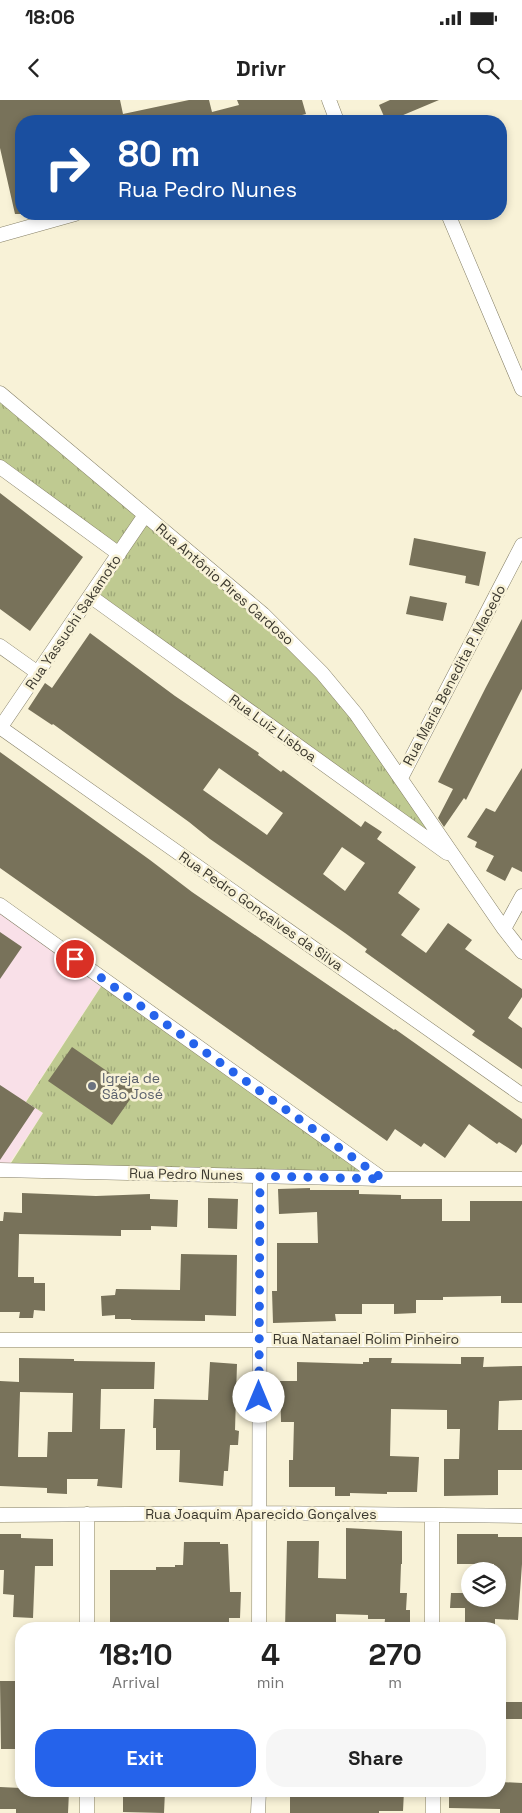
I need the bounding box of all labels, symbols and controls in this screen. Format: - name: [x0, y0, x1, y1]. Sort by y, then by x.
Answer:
- text: 18:06: [25, 5, 75, 30]
- icon: back: [20, 54, 48, 82]
- text: Drivr: [236, 54, 286, 82]
- icon: search: [474, 54, 502, 82]
- text: 80 m: [118, 132, 200, 176]
- icon: right: [35, 135, 100, 200]
- text: Rua Pedro Nunes: [118, 175, 297, 203]
- street label: Rua Antônio Pires Cardoso: [152, 519, 298, 649]
- street label: Rua Yassuchi Sakamoto: [21, 551, 125, 693]
- street label: Rua Maria Benedita P. Macedo: [399, 581, 509, 769]
- street label: Rua Luiz Lisboa: [226, 690, 320, 766]
- street label: Rua Pedro Gonçalves da Silva: [176, 847, 346, 975]
- pin: [54, 938, 96, 980]
- icon: arrive: [61, 945, 89, 973]
- place label: Igreja de São José: [102, 1069, 163, 1103]
- marker: Igreja de São José: [86, 1080, 98, 1092]
- street label: Rua Pedro Nunes: [129, 1164, 243, 1184]
- street label: Rua Natanael Rolim Pinheiro: [273, 1330, 459, 1348]
- position arrow: [232, 1370, 284, 1422]
- street label: Rua Joaquim Aparecido Gonçalves: [145, 1505, 377, 1523]
- map controls: [461, 1562, 506, 1607]
- button: layers: [461, 1562, 506, 1607]
- text: 18:10: [99, 1635, 173, 1674]
- text: 4: [261, 1635, 280, 1674]
- text: 270: [368, 1635, 422, 1674]
- text: Arrival: [112, 1672, 160, 1693]
- text: min: [257, 1672, 284, 1693]
- text: m: [388, 1672, 402, 1693]
- button: Exit: [35, 1729, 256, 1787]
- button: Share: [266, 1729, 486, 1787]

